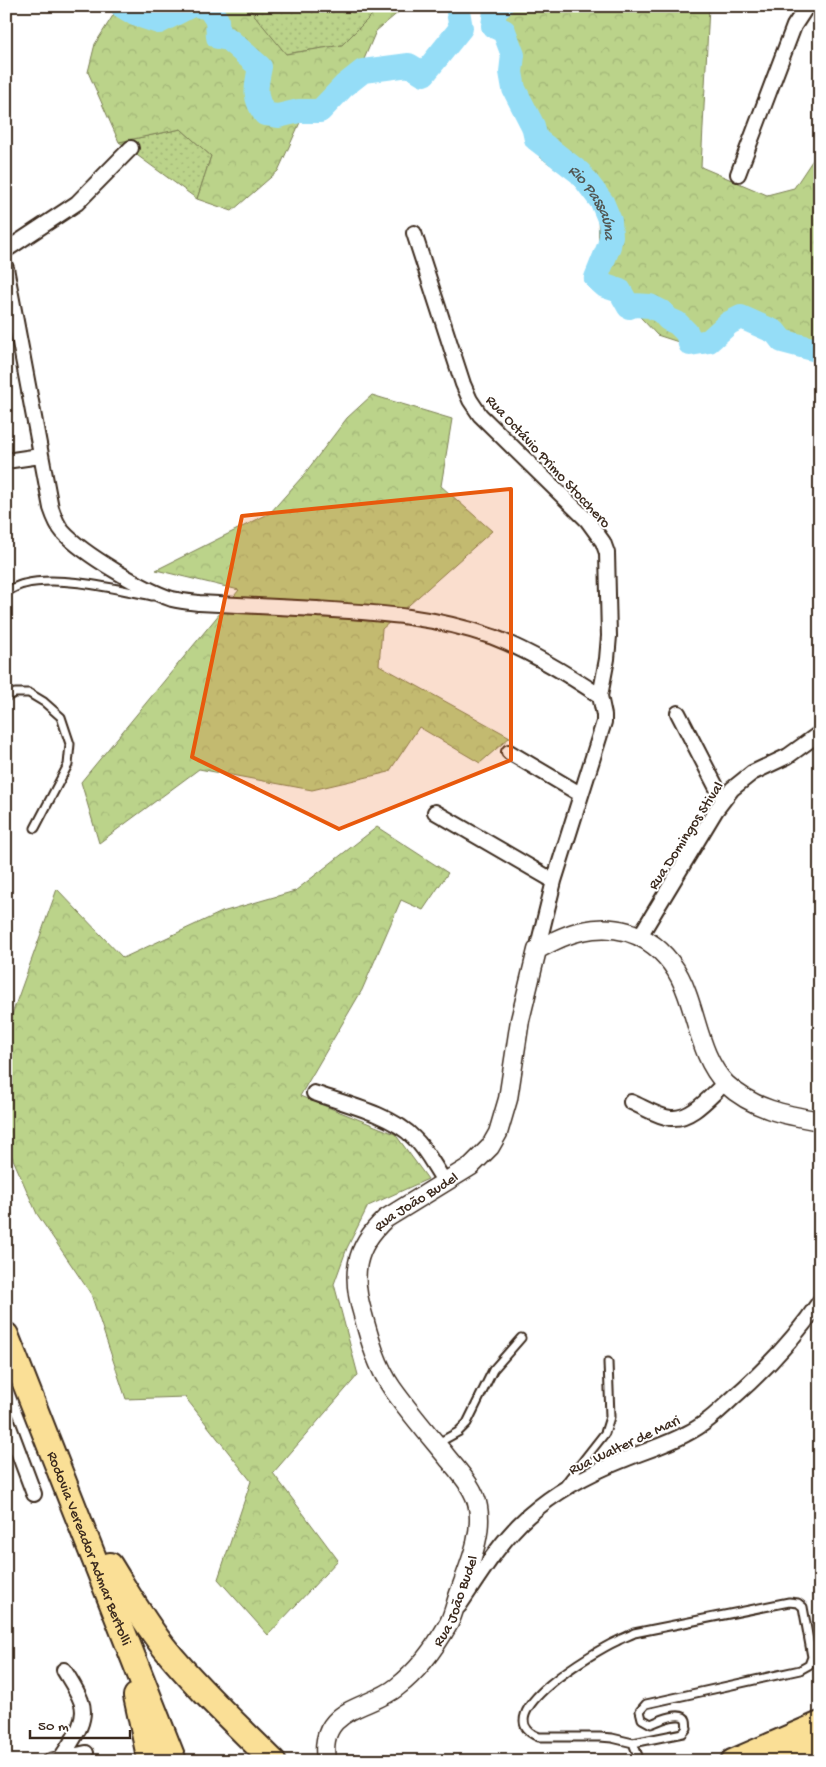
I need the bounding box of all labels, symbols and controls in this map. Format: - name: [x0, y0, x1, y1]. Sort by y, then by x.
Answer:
- water label: Rio Passaúna: [564, 162, 617, 242]
- street label: Rua Octávio Primo Stocchero: [481, 392, 614, 533]
- street label: Rua Domingos Stival: [645, 779, 728, 894]
- street label: Rua João Budel: [371, 1169, 462, 1236]
- street label: Rua Walter de Mari: [566, 1412, 684, 1480]
- street label: Rodovia Vereador Admar Bertolli: [42, 1449, 135, 1648]
- street label: Rua João Budel: [430, 1553, 483, 1651]
- scale bar: [30, 1707, 130, 1739]
- text: 50 m: [38, 1718, 69, 1736]

